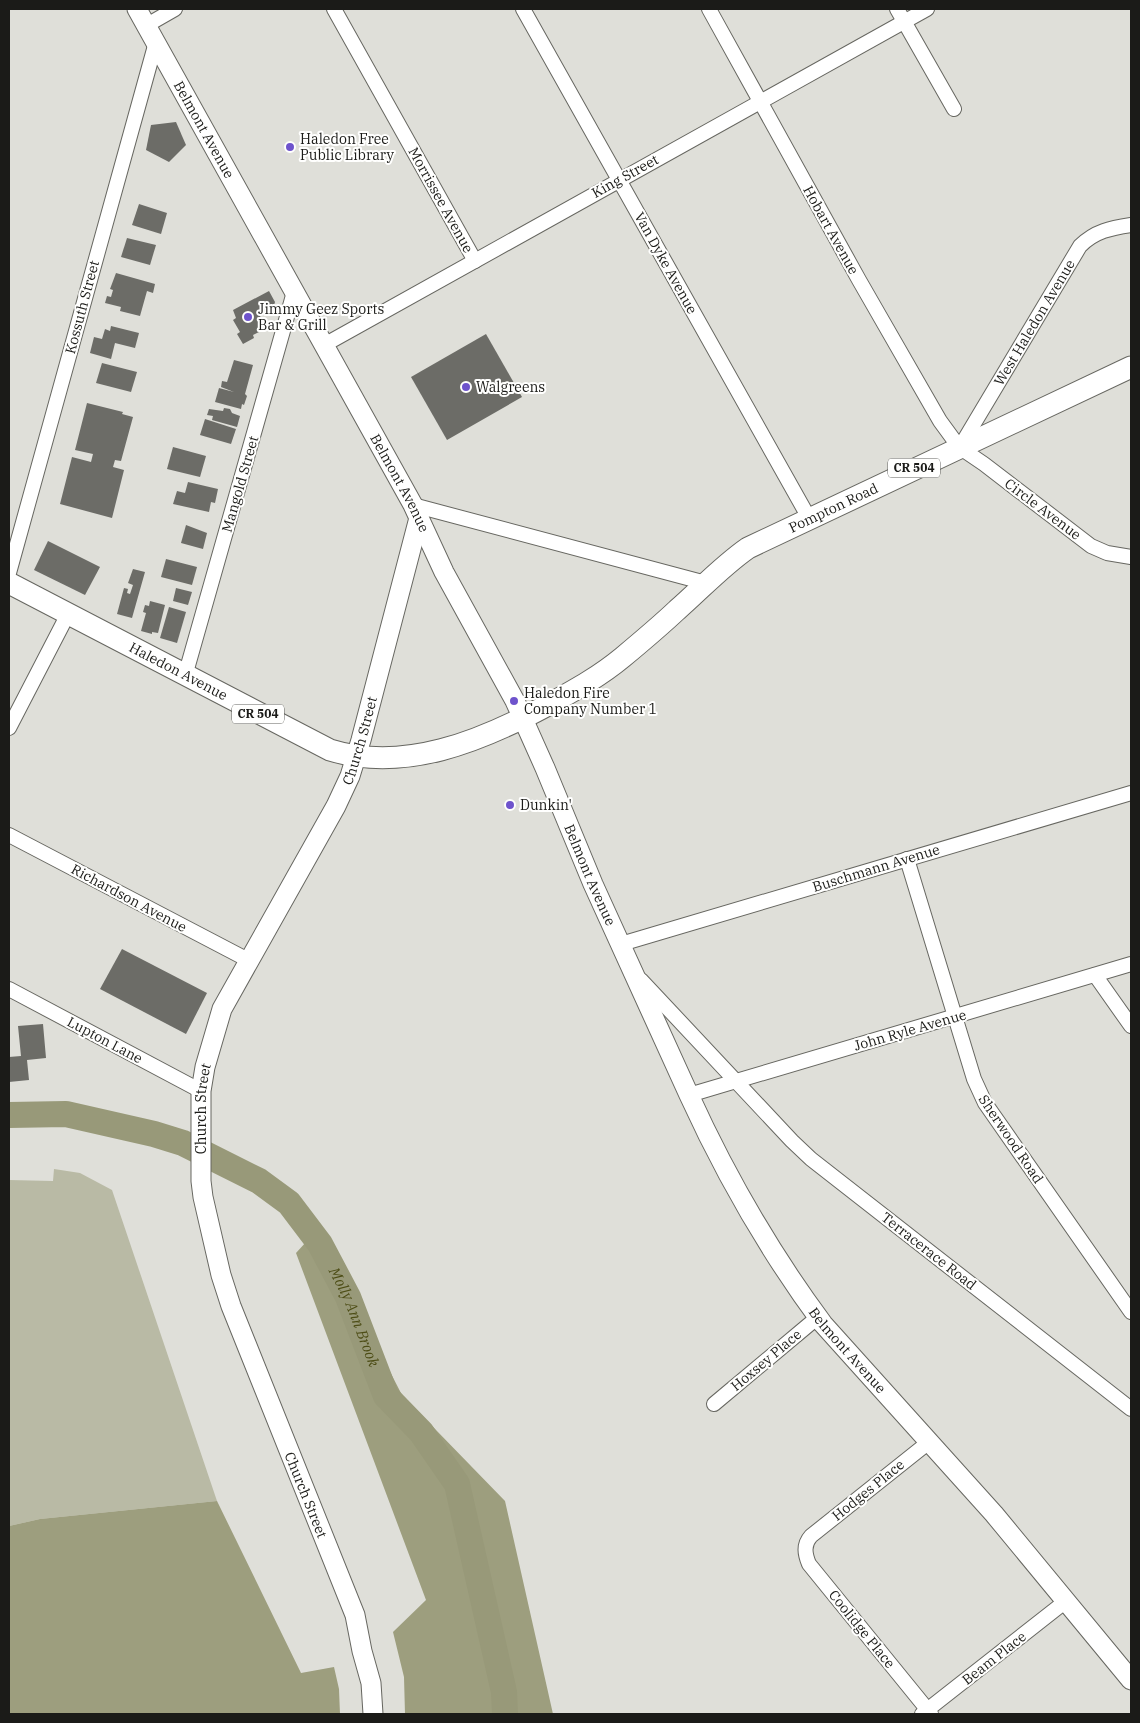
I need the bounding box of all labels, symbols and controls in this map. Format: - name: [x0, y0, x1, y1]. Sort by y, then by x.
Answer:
- street label: Belmont Avenue: [170, 78, 238, 181]
- place label: Haledon Free Public Library: [300, 130, 394, 164]
- marker: Haledon Free Public Library: [284, 141, 296, 153]
- street label: Morrissee Avenue: [405, 144, 477, 256]
- street label: King Street: [589, 150, 662, 202]
- street label: Hobart Avenue: [799, 182, 863, 278]
- street label: Van Dyke Avenue: [631, 209, 701, 317]
- street label: West Haledon Avenue: [990, 256, 1079, 389]
- street label: Kossuth Street: [61, 258, 103, 356]
- place label: Jimmy Geez Sports Bar & Grill: [258, 300, 384, 334]
- marker: Jimmy Geez Sports Bar & Grill: [242, 311, 254, 323]
- place label: Walgreens: [476, 378, 545, 396]
- marker: Walgreens: [460, 381, 472, 393]
- street label: Belmont Avenue: [366, 431, 433, 535]
- street label: Mangold Street: [218, 434, 262, 534]
- road number: CR 504: [888, 458, 940, 478]
- street label: Circle Avenue: [1001, 474, 1085, 544]
- street label: Pompton Road: [786, 479, 881, 537]
- street label: Haledon Avenue: [126, 638, 231, 704]
- place label: Haledon Fire Company Number 1: [524, 684, 657, 718]
- street label: Church Street: [338, 694, 381, 788]
- marker: Haledon Fire Company Number 1: [508, 695, 520, 707]
- road number: CR 504: [232, 704, 284, 724]
- place label: Dunkin': [520, 796, 572, 814]
- marker: Dunkin': [504, 799, 516, 811]
- street label: Belmont Avenue: [560, 821, 620, 928]
- street label: Buschmann Avenue: [810, 840, 942, 896]
- street label: Richardson Avenue: [68, 860, 190, 936]
- street label: John Ryle Avenue: [852, 1005, 968, 1055]
- street label: Lupton Lane: [64, 1013, 146, 1067]
- street label: Church Street: [192, 1061, 215, 1154]
- street label: Sherwood Road: [975, 1091, 1048, 1187]
- street label: Terracerace Road: [878, 1208, 981, 1294]
- water label: Molly Ann Brook: [325, 1263, 384, 1369]
- street label: Belmont Avenue: [805, 1304, 890, 1397]
- street label: Hoxsey Place: [727, 1325, 805, 1395]
- street label: Church Street: [281, 1449, 331, 1541]
- street label: Hodges Place: [828, 1455, 908, 1525]
- street label: Coolidge Place: [825, 1586, 899, 1672]
- street label: Beam Place: [958, 1627, 1030, 1689]

